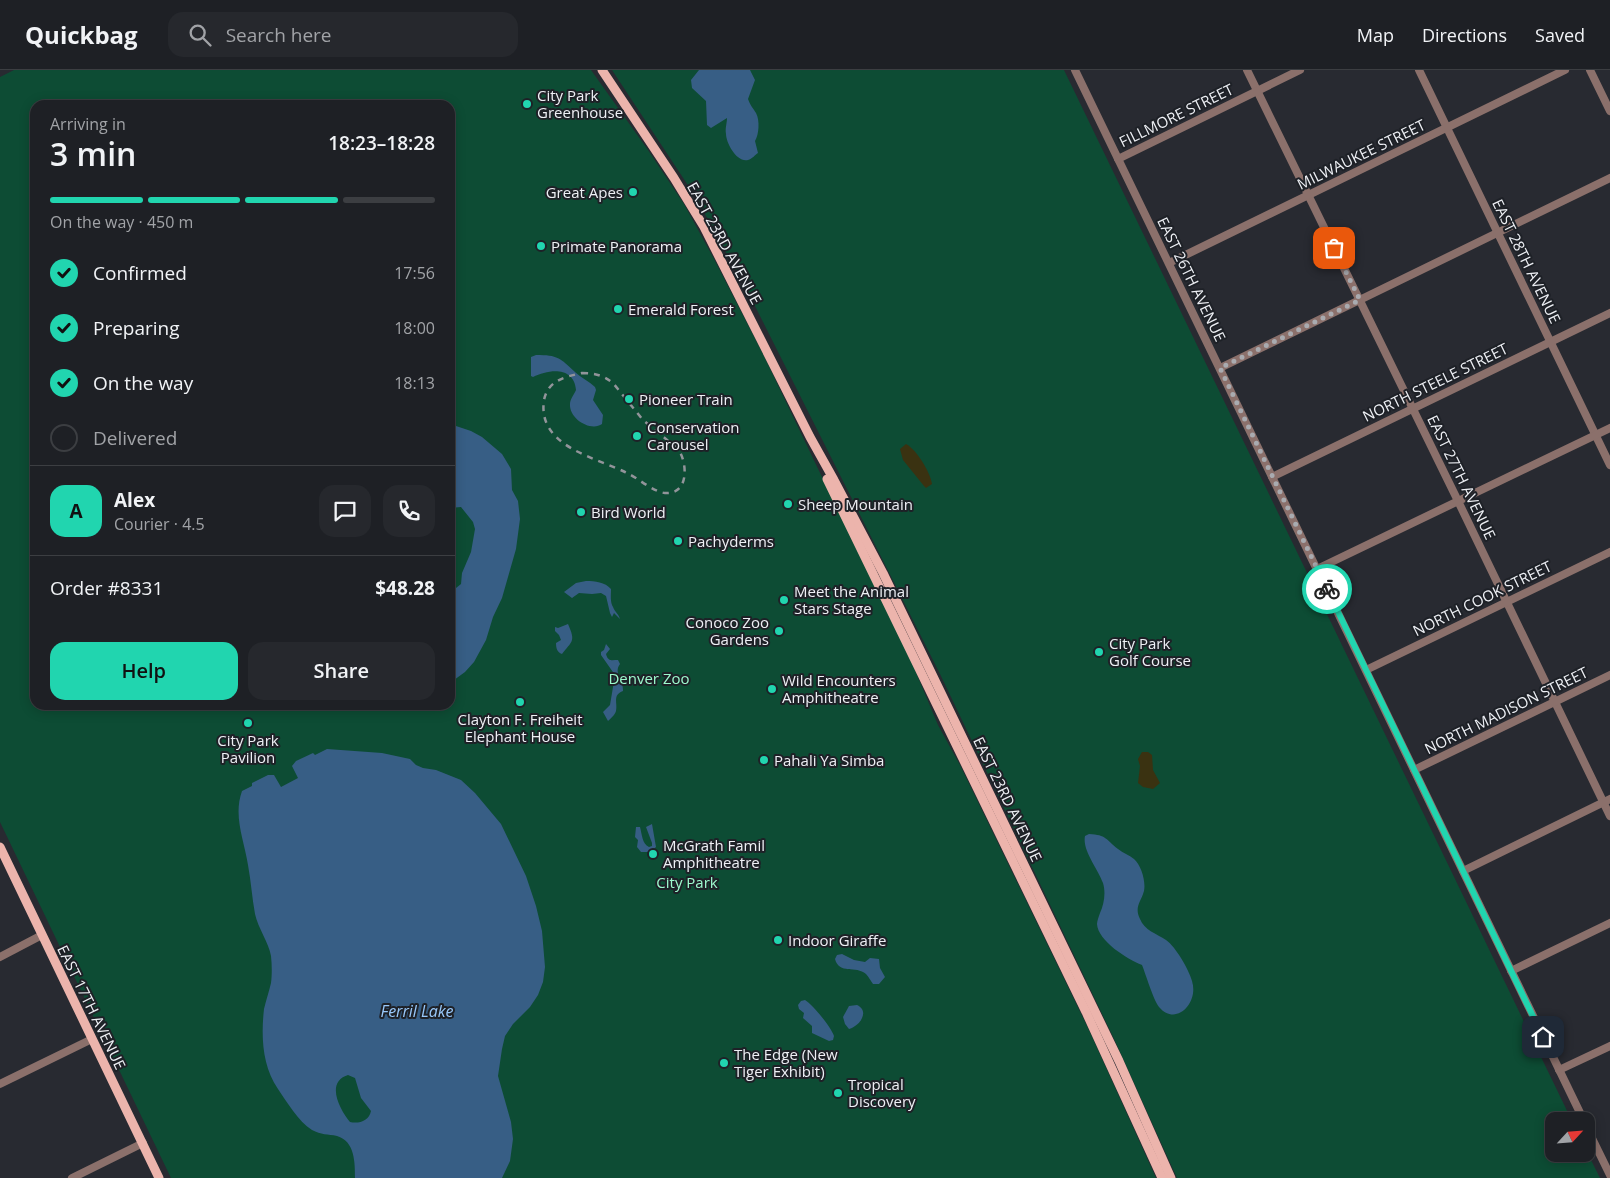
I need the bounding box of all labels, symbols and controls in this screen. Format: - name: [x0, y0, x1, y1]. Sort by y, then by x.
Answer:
- search box: [168, 12, 518, 57]
- text: Quickbag: [25, 18, 138, 51]
- icon: search: [186, 21, 214, 49]
- text: Search here: [226, 22, 332, 48]
- text: Map: [1357, 23, 1394, 47]
- text: Directions: [1422, 23, 1507, 47]
- text: Saved: [1535, 23, 1585, 47]
- street label: FILLMORE STREET: [1115, 78, 1237, 151]
- place label: City Park Greenhouse: [537, 85, 623, 122]
- marker: City Park Greenhouse: [521, 98, 533, 110]
- text: Arriving in: [50, 113, 126, 135]
- street label: MILWAUKEE STREET: [1294, 114, 1429, 194]
- text: 18:23–18:28: [328, 130, 435, 156]
- text: 3 min: [50, 132, 136, 175]
- street label: EAST 23RD AVENUE: [683, 178, 767, 308]
- place label: Great Apes: [546, 182, 623, 202]
- marker: Great Apes: [627, 186, 639, 198]
- street label: EAST 28TH AVENUE: [1488, 196, 1566, 326]
- text: On the way · 450 m: [50, 211, 193, 233]
- street label: EAST 26TH AVENUE: [1153, 214, 1231, 344]
- pin: [1313, 227, 1355, 269]
- icon: bag: [1320, 234, 1348, 262]
- place label: Primate Panorama: [551, 236, 682, 256]
- marker: Primate Panorama: [535, 240, 547, 252]
- icon: check: [50, 259, 78, 287]
- text: Confirmed: [93, 260, 187, 286]
- text: 17:56: [394, 262, 435, 284]
- place label: Emerald Forest: [628, 299, 734, 319]
- marker: Emerald Forest: [612, 303, 624, 315]
- icon: check: [50, 314, 78, 342]
- text: Preparing: [93, 315, 180, 341]
- text: 18:00: [394, 317, 435, 339]
- street label: NORTH STEELE STREET: [1359, 338, 1512, 426]
- icon: check: [50, 369, 78, 397]
- text: On the way: [93, 370, 193, 396]
- text: 18:13: [394, 372, 435, 394]
- place label: Pioneer Train: [639, 389, 733, 409]
- marker: Pioneer Train: [623, 393, 635, 405]
- street label: EAST 27TH AVENUE: [1423, 412, 1501, 542]
- place label: Conservation Carousel: [647, 417, 740, 454]
- text: Delivered: [93, 425, 177, 451]
- marker: Conservation Carousel: [631, 430, 643, 442]
- button: chat: [319, 485, 371, 537]
- button: phone: [383, 485, 435, 537]
- text: Alex: [114, 487, 155, 513]
- place label: Sheep Mountain: [798, 494, 913, 514]
- text: A: [69, 498, 83, 524]
- marker: Sheep Mountain: [782, 498, 794, 510]
- place label: Bird World: [591, 502, 666, 522]
- marker: Bird World: [575, 506, 587, 518]
- text: Courier · 4.5: [114, 513, 205, 535]
- place label: Pachyderms: [688, 531, 774, 551]
- marker: Pachyderms: [672, 535, 684, 547]
- street label: NORTH COOK STREET: [1409, 555, 1555, 640]
- courier: [1302, 564, 1352, 614]
- text: Order #8331: [50, 575, 163, 601]
- text: $48.28: [375, 575, 435, 601]
- icon: bike: [1313, 575, 1341, 603]
- place label: Meet the Animal Stars Stage: [794, 581, 909, 618]
- marker: Meet the Animal Stars Stage: [778, 594, 790, 606]
- place label: Conoco Zoo Gardens: [686, 612, 769, 649]
- marker: Conoco Zoo Gardens: [773, 625, 785, 637]
- place label: City Park Golf Course: [1109, 633, 1191, 670]
- button: Help: [50, 642, 238, 700]
- button: Share: [248, 642, 435, 700]
- marker: City Park Golf Course: [1093, 646, 1105, 658]
- street label: NORTH MADISON STREET: [1421, 661, 1592, 758]
- park label: Denver Zoo: [608, 668, 690, 688]
- place label: Wild Encounters Amphitheatre: [782, 670, 896, 707]
- marker: Wild Encounters Amphitheatre: [766, 683, 778, 695]
- marker: Clayton F. Freiheit Elephant House: [514, 696, 526, 708]
- place label: Clayton F. Freiheit Elephant House: [458, 709, 582, 746]
- marker: City Park Pavilion: [242, 717, 254, 729]
- place label: City Park Pavilion: [217, 730, 279, 767]
- street label: EAST 23RD AVENUE: [969, 733, 1047, 865]
- place label: Pahali Ya Simba: [774, 750, 884, 770]
- marker: Pahali Ya Simba: [758, 754, 770, 766]
- place label: McGrath Famil Amphitheatre: [663, 835, 765, 872]
- marker: McGrath Famil Amphitheatre: [647, 848, 659, 860]
- park label: City Park: [656, 872, 718, 892]
- place label: Indoor Giraffe: [788, 930, 886, 950]
- marker: Indoor Giraffe: [772, 934, 784, 946]
- street label: EAST 17TH AVENUE: [53, 942, 131, 1072]
- water label: Ferril Lake: [381, 1000, 454, 1022]
- pin: [1522, 1016, 1564, 1058]
- icon: home: [1529, 1023, 1557, 1051]
- place label: The Edge (New Tiger Exhibit): [734, 1044, 838, 1081]
- marker: The Edge (New Tiger Exhibit): [718, 1057, 730, 1069]
- place label: Tropical Discovery: [848, 1074, 916, 1111]
- marker: Tropical Discovery: [832, 1087, 844, 1099]
- north arrow: [1545, 1112, 1595, 1162]
- map controls: [1545, 1112, 1595, 1162]

